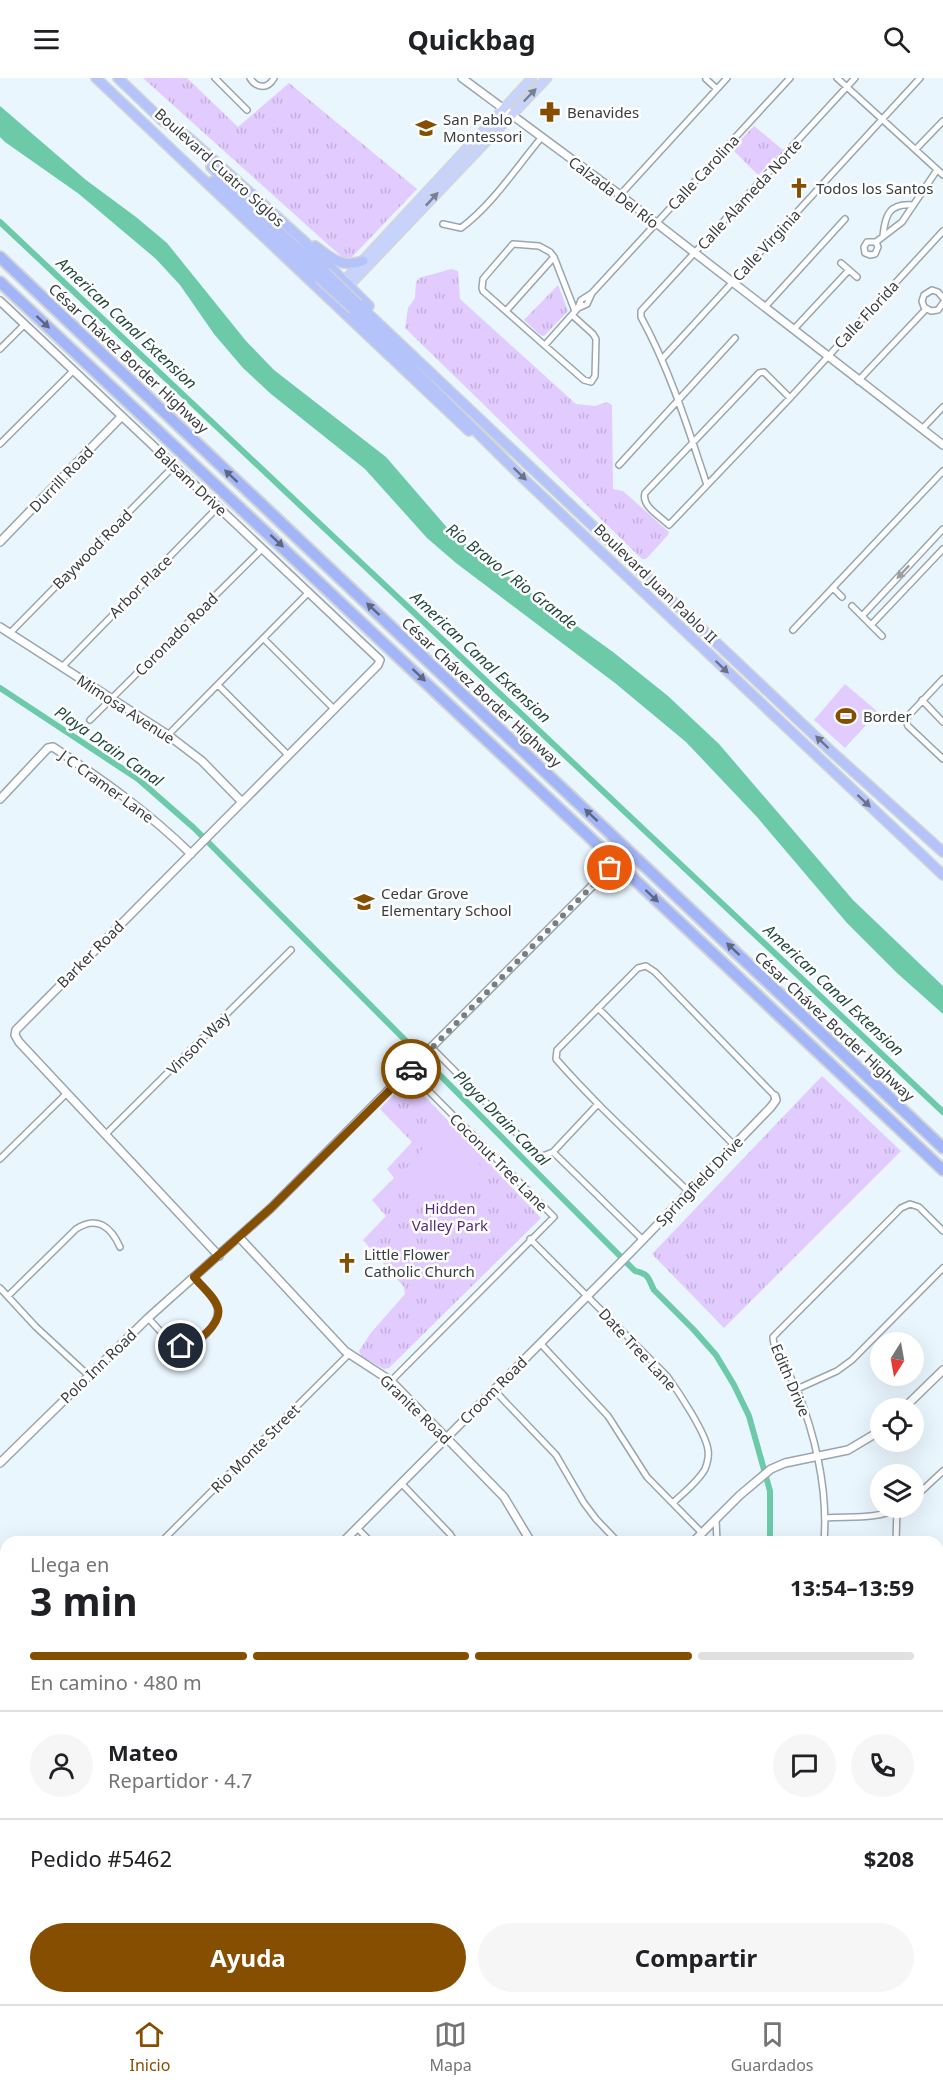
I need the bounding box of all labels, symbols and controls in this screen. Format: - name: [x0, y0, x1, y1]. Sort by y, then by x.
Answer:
- text: Quickbag: [408, 21, 535, 58]
- icon: menu: [30, 23, 63, 56]
- icon: search: [880, 23, 913, 56]
- one-way arrow: [523, 88, 537, 103]
- pharmacy icon: Benavides: [538, 100, 562, 124]
- place label: Benavides: [567, 102, 639, 122]
- street label: Boulevard Cuatro Siglos: [151, 103, 289, 231]
- place label: San Pablo Montessori: [443, 109, 522, 146]
- school or university icon: San Pablo Montessori: [414, 116, 438, 140]
- street label: Calle Carolina: [663, 130, 743, 214]
- street label: Calle Alameda Norte: [692, 134, 806, 254]
- street label: Calzada Del Río: [565, 151, 663, 233]
- church icon: Todos los Santos: [787, 176, 811, 200]
- place label: Todos los Santos: [816, 178, 933, 198]
- one-way arrow: [425, 192, 438, 207]
- street label: Calle Virginia: [727, 205, 805, 285]
- water label: American Canal Extension: [51, 251, 202, 394]
- street label: Calle Florida: [829, 276, 903, 352]
- street label: César Chávez Border Highway: [45, 279, 213, 438]
- one-way arrow: [35, 315, 50, 329]
- street label: Durrill Road: [25, 442, 97, 516]
- street label: Balsam Drive: [150, 442, 232, 520]
- one-way arrow: [513, 467, 527, 481]
- one-way arrow: [224, 469, 238, 483]
- street label: Baywood Road: [48, 505, 136, 593]
- water label: Río Bravo / Rio Grande: [442, 518, 582, 634]
- street label: Boulevard Juan Pablo II: [590, 519, 722, 647]
- one-way arrow: [270, 534, 284, 548]
- street label: Arbor Place: [104, 550, 176, 622]
- one-way arrow: [896, 565, 910, 580]
- water label: American Canal Extension: [405, 585, 556, 728]
- street label: Coronado Road: [130, 588, 222, 680]
- one-way arrow: [366, 603, 380, 617]
- street label: César Chávez Border Highway: [398, 613, 566, 772]
- one-way arrow: [715, 659, 729, 673]
- one-way arrow: [411, 668, 425, 682]
- street label: Mimosa Avenue: [73, 670, 179, 748]
- water label: Playa Drain Canal: [51, 700, 168, 792]
- sports icon: Border: [834, 704, 858, 728]
- place label: Border: [863, 706, 912, 726]
- one-way arrow: [815, 736, 829, 750]
- street label: J C Cramer Lane: [54, 744, 158, 827]
- one-way arrow: [856, 794, 871, 808]
- one-way arrow: [584, 809, 598, 823]
- pin: [584, 842, 635, 893]
- icon: bag: [593, 851, 626, 884]
- place label: Cedar Grove Elementary School: [381, 883, 512, 920]
- one-way arrow: [644, 889, 659, 903]
- school or university icon: Cedar Grove Elementary School: [352, 890, 376, 914]
- street label: Barker Road: [52, 916, 128, 992]
- water label: American Canal Extension: [758, 918, 909, 1061]
- one-way arrow: [726, 943, 740, 957]
- street label: César Chávez Border Highway: [751, 947, 919, 1106]
- street label: Vinson Way: [162, 1007, 234, 1079]
- courier: [381, 1039, 441, 1099]
- icon: car: [395, 1053, 428, 1086]
- water label: Playa Drain Canal: [449, 1065, 555, 1171]
- street label: Coconut Tree Lane: [446, 1109, 552, 1215]
- street label: Springfield Drive: [651, 1132, 747, 1230]
- park label: Hidden Valley Park: [412, 1198, 488, 1235]
- place label: Little Flower Catholic Church: [364, 1244, 475, 1281]
- church icon: Little Flower Catholic Church: [335, 1251, 359, 1275]
- street label: Date Tree Lane: [595, 1304, 681, 1394]
- pin: [155, 1320, 206, 1371]
- street label: Polo Inn Road: [56, 1325, 140, 1407]
- icon: home: [164, 1329, 197, 1362]
- north arrow: [870, 1332, 924, 1386]
- map controls: [870, 1332, 924, 1518]
- street label: Edith Drive: [767, 1341, 815, 1419]
- street label: Croom Road: [455, 1352, 531, 1428]
- street label: Granite Road: [376, 1370, 456, 1448]
- button: locate: [870, 1398, 924, 1452]
- street label: Rio Monte Street: [206, 1399, 304, 1497]
- button: layers: [870, 1464, 924, 1518]
- text: Llega en: [30, 1551, 109, 1578]
- text: 13:54–13:59: [790, 1572, 914, 1602]
- text: 3 min: [30, 1574, 137, 1627]
- text: En camino · 480 m: [30, 1669, 202, 1696]
- button: person: [30, 1734, 93, 1797]
- button: chat: [773, 1734, 836, 1797]
- button: phone: [851, 1734, 914, 1797]
- text: Mateo: [108, 1737, 178, 1767]
- text: Repartidor · 4.7: [108, 1767, 253, 1794]
- text: Pedido #5462: [30, 1843, 172, 1873]
- text: $208: [864, 1843, 914, 1873]
- button: Ayuda: [30, 1923, 466, 1992]
- button: Compartir: [478, 1923, 914, 1992]
- tab: Inicio: [129, 2018, 170, 2076]
- tab: Mapa: [429, 2018, 472, 2076]
- tab: Guardados: [731, 2018, 813, 2076]

